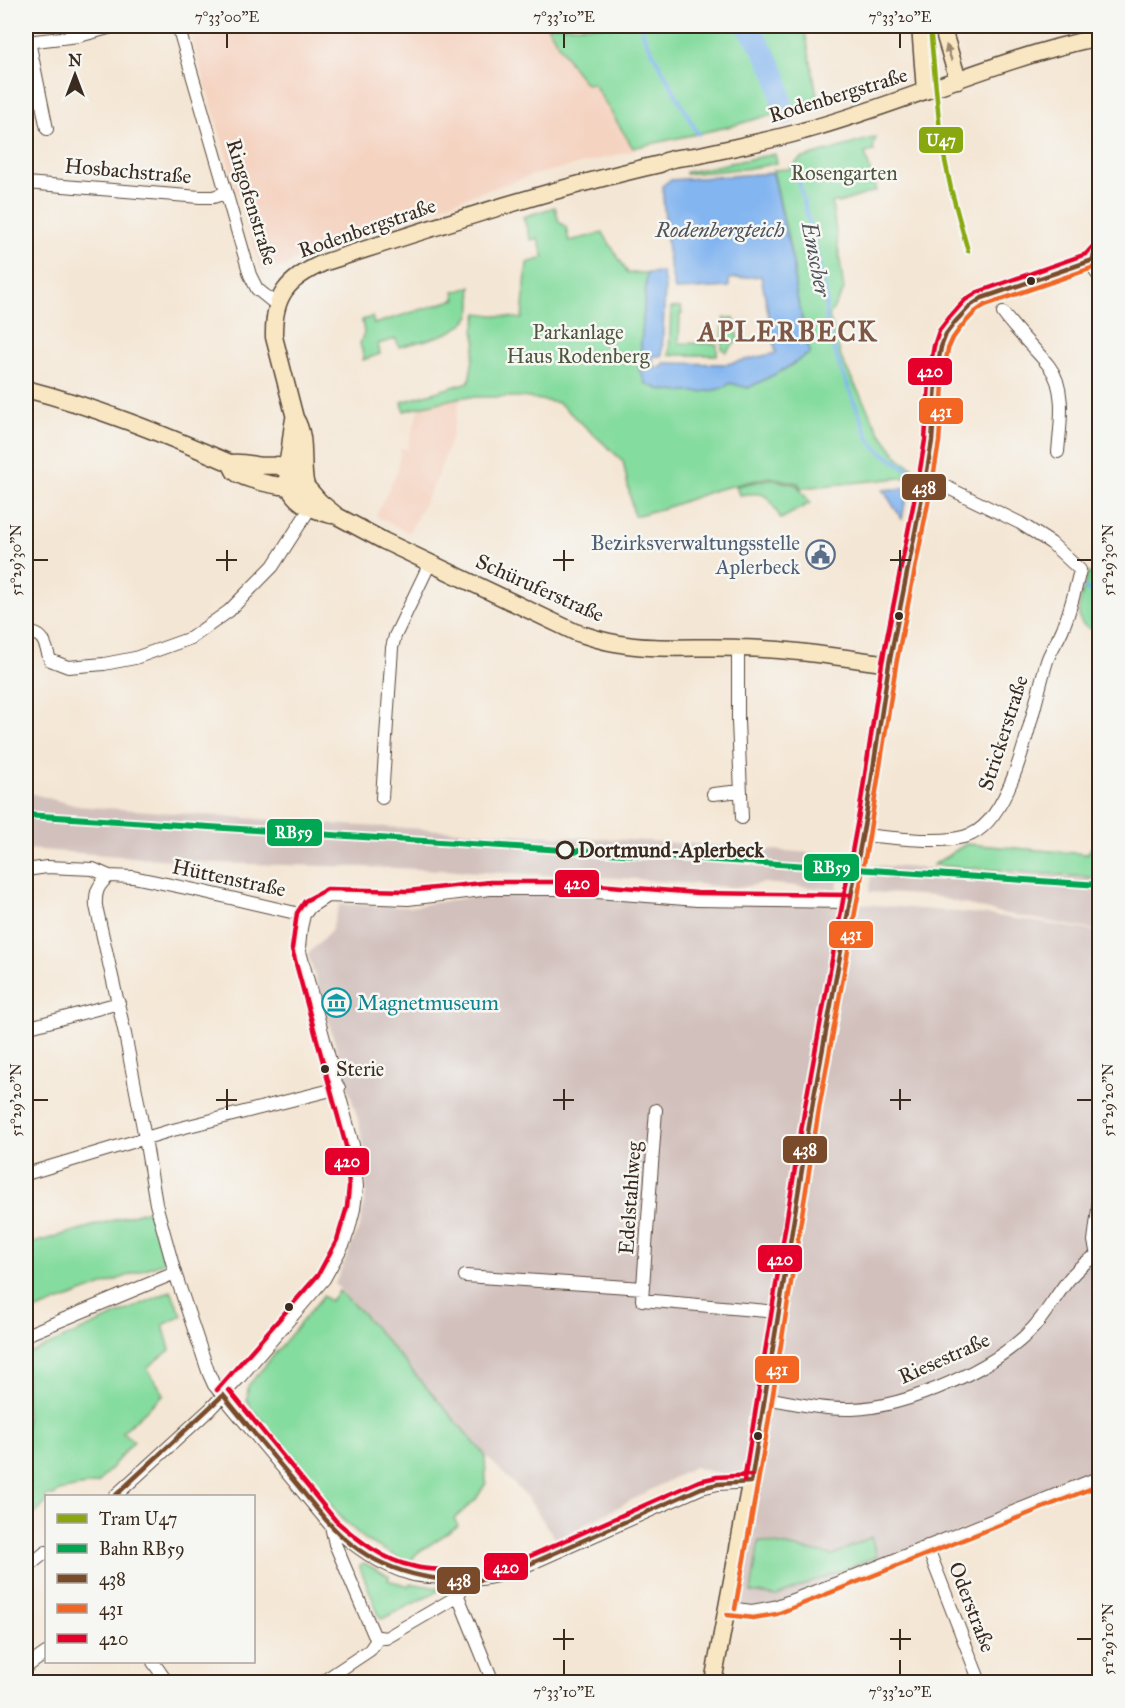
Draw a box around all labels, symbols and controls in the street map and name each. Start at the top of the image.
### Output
text: 7°33'00"E [195,8,259,26]
text: 7°33'10"E [533,8,595,26]
text: 7°33'20"E [868,8,932,26]
one-way arrow [944,44,954,62]
north arrow [45,45,105,105]
text: N [68,51,82,70]
street label: Rodenbergstraße [765,61,911,128]
line badge: U47 [918,126,964,154]
text: U47 [926,131,956,151]
street label: Ringofenstraße [220,136,284,269]
street label: Hosbachstraße [63,152,193,190]
park label: Rosengarten [790,160,898,186]
street label: Rodenbergstraße [295,192,440,264]
water label: Rodenbergteich [654,216,785,243]
water label: Emscher [795,218,837,301]
unlabelled marker [1025,275,1037,287]
district label: APLERBECK [696,315,878,348]
park label: Parkanlage Haus Rodenberg [507,319,650,369]
line badge: 420 [907,357,953,386]
text: 420 [917,362,943,382]
line badge: 431 [918,397,964,425]
text: 431 [930,402,952,422]
line badge: 438 [901,473,947,501]
text: 438 [912,478,936,498]
text: 51°29'30"N [7,524,25,596]
text: 51°29'30"N [1099,524,1117,596]
place label: Bezirksverwaltungsstelle Aplerbeck [591,530,800,580]
public building icon: Bezirksverwaltungsstelle Aplerbeck [805,539,837,571]
street label: Schüruferstraße [472,548,608,628]
unlabelled marker [893,610,905,622]
street label: Strickerstraße [972,672,1034,794]
line badge: RB59 [266,818,323,847]
text: RB59 [275,823,313,843]
place label: Dortmund-Aplerbeck [578,837,765,863]
marker: Dortmund-Aplerbeck [556,841,574,859]
street label: Hüttenstraße [170,853,288,903]
line badge: RB59 [803,853,860,882]
text: RB59 [813,858,851,878]
line badge: 420 [554,869,600,898]
text: 420 [564,874,590,894]
line badge: 431 [828,920,874,949]
text: 431 [840,925,862,945]
museum icon: Magnetmuseum [320,987,352,1019]
place label: Magnetmuseum [357,990,499,1016]
place label: Sterie [336,1057,384,1081]
text: 51°29'20"N [7,1063,25,1137]
marker: Sterie [319,1063,331,1075]
text: 51°29'20"N [1099,1063,1117,1137]
line badge: 438 [782,1135,828,1164]
street label: Edelstahlweg [613,1140,647,1255]
text: 438 [793,1140,817,1160]
line badge: 420 [324,1147,370,1176]
text: 420 [334,1152,360,1172]
line badge: 420 [757,1244,803,1273]
text: 420 [767,1250,793,1270]
unlabelled marker [283,1301,295,1313]
street label: Riesestraße [894,1326,994,1390]
line badge: 431 [754,1355,800,1384]
text: 431 [766,1360,788,1380]
unlabelled marker [752,1430,764,1442]
legend [45,1495,255,1663]
text: Tram U47 [99,1508,177,1530]
text: Bahn RB59 [99,1538,185,1560]
line badge: 420 [483,1552,529,1581]
text: 420 [493,1558,519,1578]
street label: Oderstraße [943,1558,1001,1656]
line badge: 438 [436,1566,481,1595]
text: 438 [99,1568,126,1590]
text: 438 [447,1571,471,1591]
text: 431 [99,1598,123,1620]
text: 51°29'10"N [1099,1603,1117,1675]
text: 420 [99,1628,128,1650]
text: 7°33'10"E [533,1683,595,1701]
text: 7°33'20"E [868,1683,932,1701]

